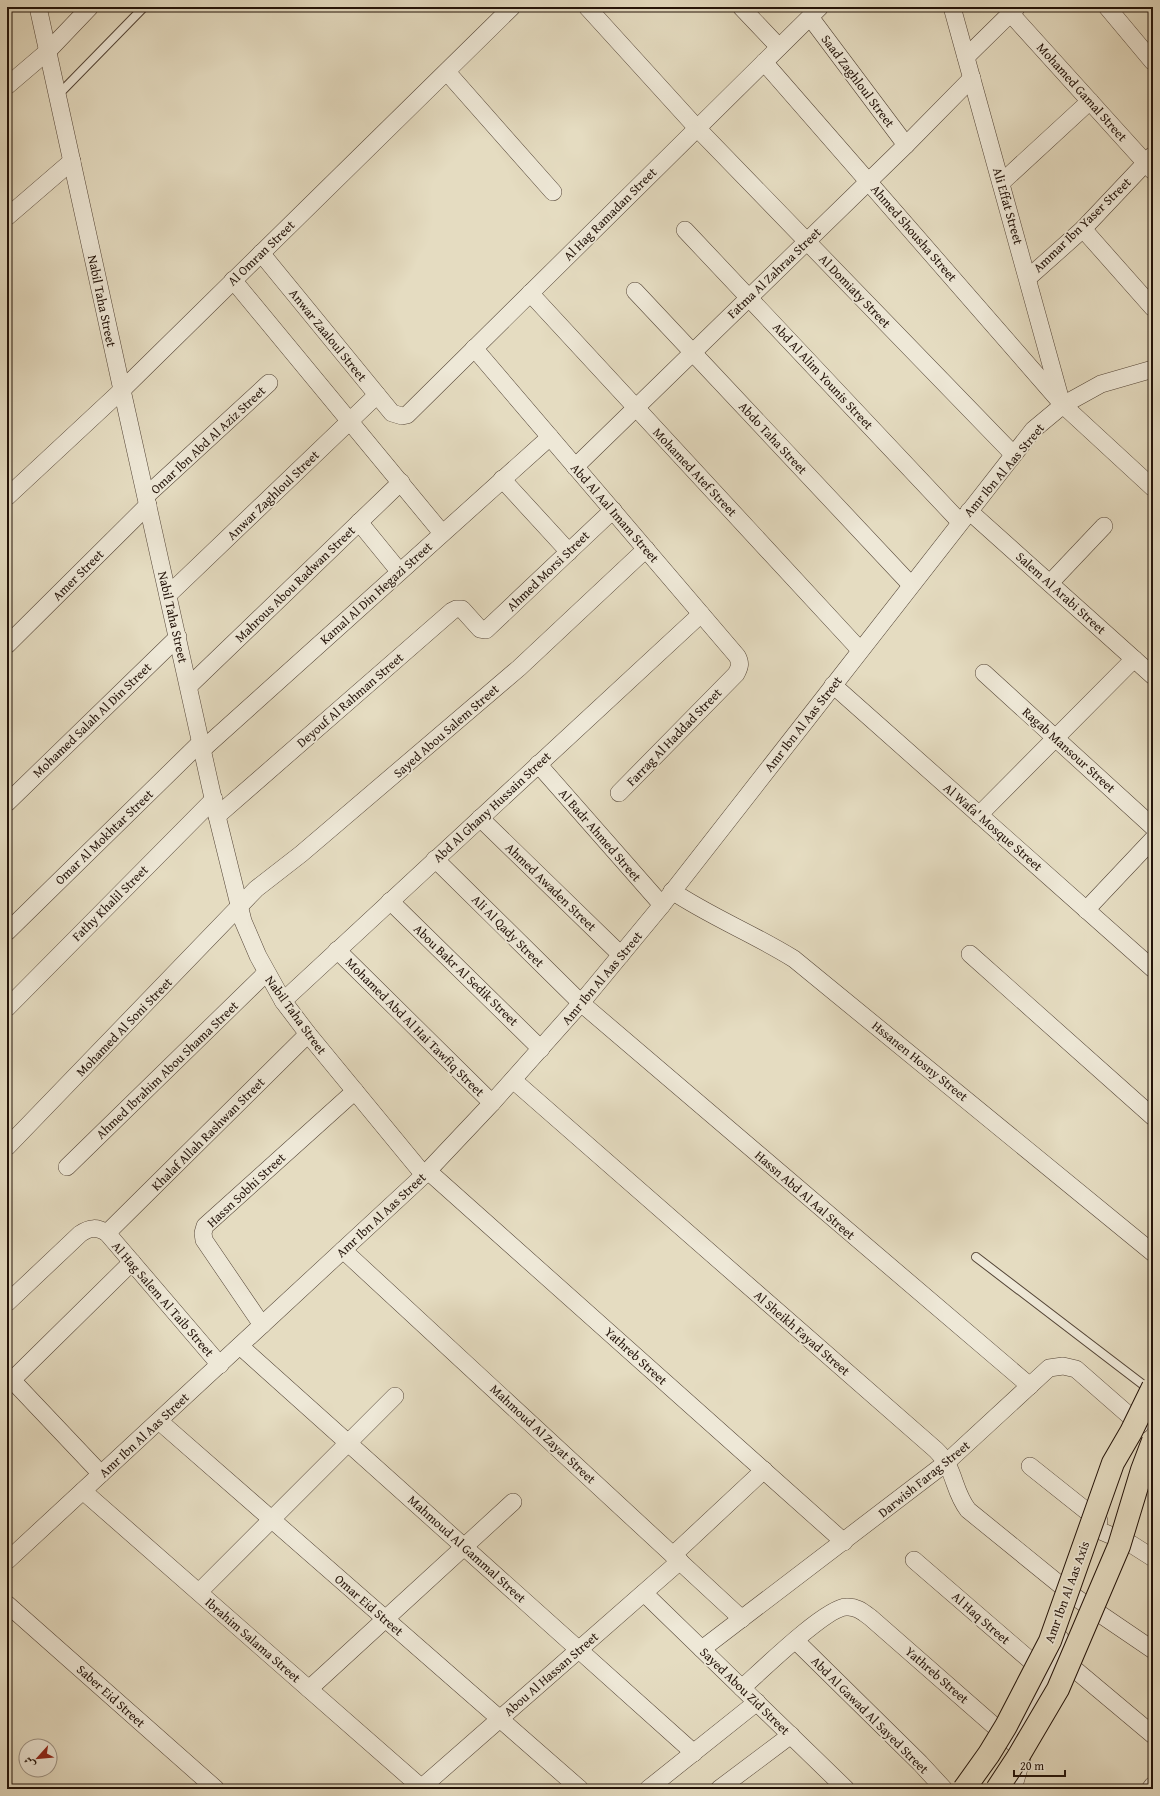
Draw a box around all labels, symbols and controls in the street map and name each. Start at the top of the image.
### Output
street label: Saad Zaghloul Street [817,31,900,132]
street label: Mohamed Gamal Street [1032,38,1132,146]
street label: Al Hag Ramadan Street [559,163,661,265]
street label: Ali Effat Street [988,165,1028,247]
street label: Ammar Ibn Yaser Street [1029,173,1136,277]
street label: Ahmed Shousha Street [866,180,962,286]
street label: Al Omran Street [223,216,299,290]
street label: Fatma Al Zahraa Street [723,223,826,323]
street label: Al Domiaty Street [815,250,896,332]
street label: Nabil Taha Street [83,253,121,349]
street label: Anwar Zaaloul Street [285,285,372,386]
street label: Abd Al Alim Younis Street [768,318,878,434]
street label: Omar Ibn Abd Al Aziz Street [146,381,270,499]
street label: Abdo Taha Street [734,397,812,479]
street label: Amr Ibn Al Aas Street [959,419,1049,521]
street label: Mohamed Atef Street [649,423,742,521]
street label: Anwar Zaghloul Street [222,445,324,544]
street label: Abd Al Aal Imam Street [566,459,664,567]
street label: Mahrous Abou Radwan Street [231,521,360,647]
street label: Ahmed Morsi Street [502,526,594,616]
street label: Kamal Al Din Hegazi Street [316,537,437,649]
street label: Amer Street [48,545,108,605]
street label: Salem Al Arabi Street [1012,547,1111,639]
street label: Nabil Taha Street [153,569,193,665]
street label: Deyouf Al Rahman Street [292,648,408,752]
street label: Mohamed Salah Al Din Street [28,658,156,782]
street label: Amr Ibn Al Aas Street [760,672,847,776]
street label: Sayed Abou Salem Street [389,679,503,782]
street label: Farrag Al Haddad Street [622,683,726,790]
street label: Ragab Mansour Street [1018,703,1120,797]
street label: Abd Al Ghany Hussain Street [429,747,556,867]
street label: Al Wafa' Mosque Street [939,779,1047,876]
street label: Al Badr Ahmed Street [554,784,646,886]
street label: Omar Al Mokhtar Street [51,785,158,889]
street label: Ahmed Awaden Street [501,838,601,936]
street label: Fathy Khalil Street [68,860,153,945]
street label: Ali Al Qady Street [467,890,549,972]
street label: Abou Bakr Al Sedik Street [409,920,523,1030]
street label: Amr Ibn Al Aas Street [557,927,647,1029]
street label: Mohamed Abd Al Hai Tawfiq Street [341,953,489,1101]
street label: Nabil Taha Street [261,972,331,1059]
street label: Mohamed Al Soni Street [72,973,177,1081]
street label: Ahmed Ibrahim Abou Shama Street [91,996,243,1143]
street label: Hssanen Hosny Street [868,1016,972,1106]
street label: Khalaf Allah Rashwan Street [147,1073,269,1195]
street label: Hassn Abd Al Aal Street [751,1146,860,1244]
street label: Hassn Sobhi Street [202,1148,290,1232]
street label: Amr Ibn Al Aas Street [332,1168,431,1262]
street label: Al Hag Salem Al Taib Street [107,1237,219,1361]
street label: Al Sheikh Fayad Street [750,1286,854,1380]
street label: Yathreb Street [600,1323,672,1390]
street label: Mahmoud Al Zayat Street [486,1380,600,1488]
street label: Amr Ibn Al Aas Street [95,1388,194,1482]
street label: Darwish Farag Street [874,1436,974,1522]
street label: Mahmoud Al Gammal Street [404,1491,531,1608]
street label: Amr Ibn Al Aas Axis [1040,1538,1094,1646]
street label: Omar Eid Street [330,1570,408,1641]
street label: Al Haq Street [948,1587,1015,1649]
street label: Ibrahim Salama Street [201,1593,305,1687]
street label: Abou Al Hassan Street [500,1627,603,1720]
street label: Yathreb Street [901,1642,973,1708]
street label: Sayed Abou Zid Street [696,1643,795,1739]
street label: Abd Al Gawad Al Sayed Street [807,1652,933,1778]
street label: Saber Eid Street [73,1660,150,1732]
north arrow [18,1738,58,1778]
scale bar [1014,1752,1065,1778]
text: ش [19,1754,39,1771]
text: 20 m [1020,1757,1044,1774]

